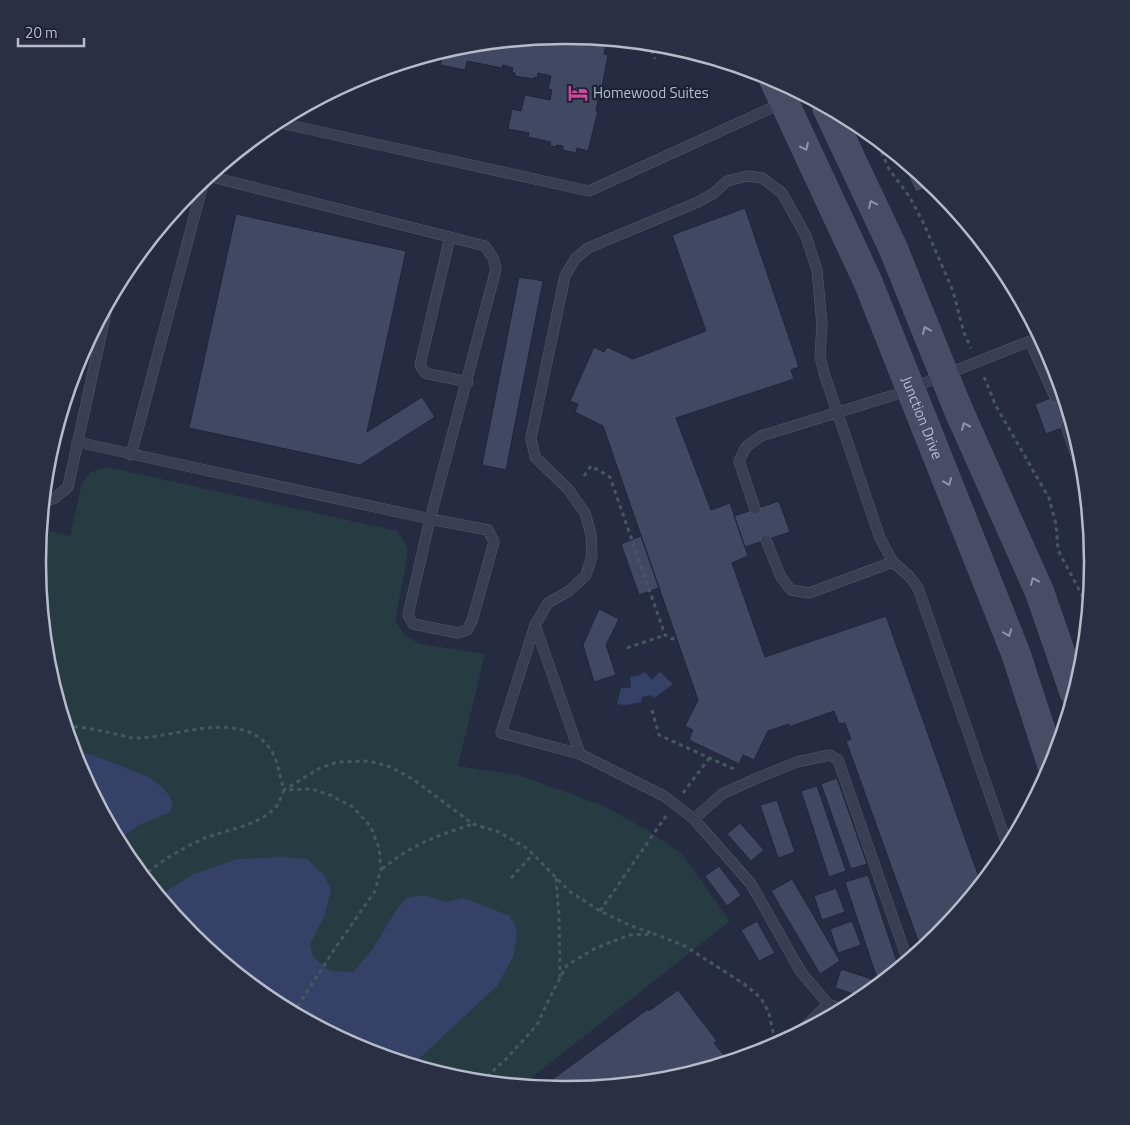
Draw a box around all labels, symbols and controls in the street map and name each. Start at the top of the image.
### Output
scale bar [18,15,84,47]
text: 20 m [25,21,58,44]
place label: Homewood Suites [593,81,709,104]
hotel icon: Homewood Suites [567,82,589,104]
one-way arrow [799,142,809,151]
one-way arrow [868,200,878,209]
one-way arrow [921,326,932,335]
street label: Junction Drive [896,372,949,462]
one-way arrow [961,422,971,431]
one-way arrow [942,477,952,486]
one-way arrow [1029,577,1040,586]
one-way arrow [1002,629,1012,637]

